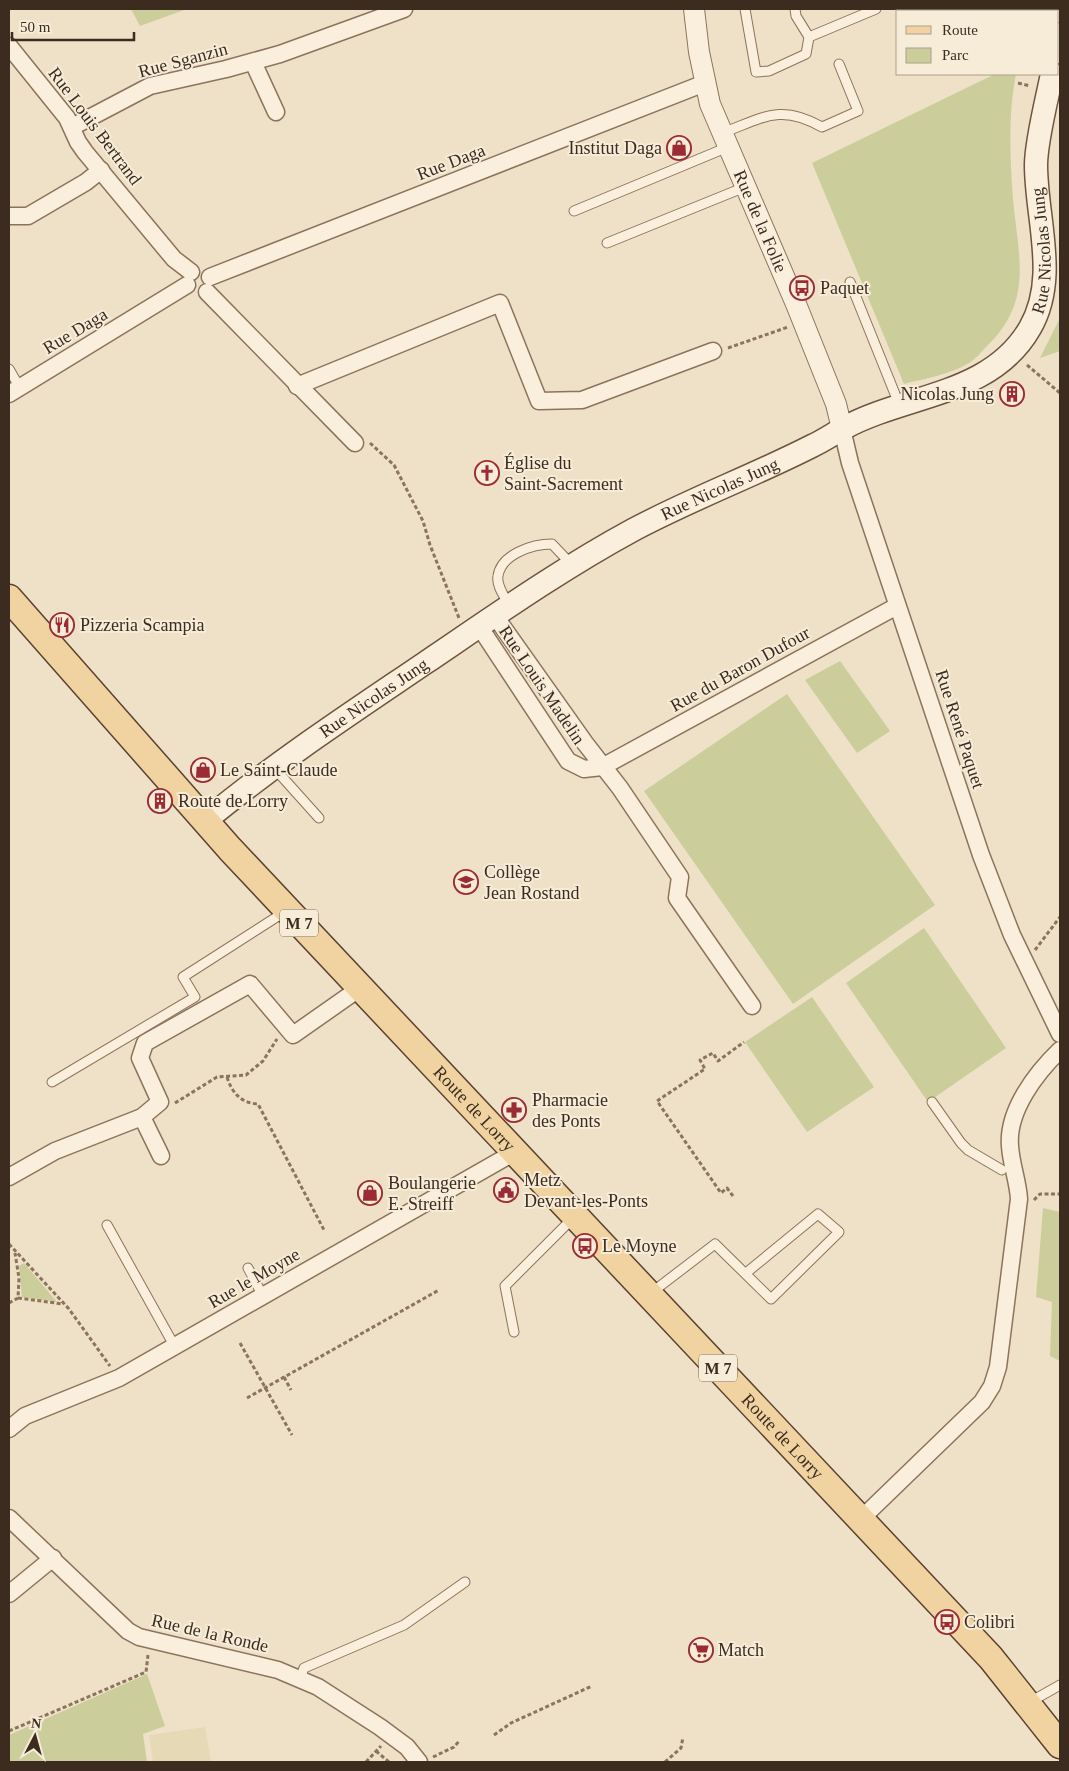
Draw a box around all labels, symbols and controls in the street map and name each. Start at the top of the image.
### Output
scale bar [12,10,135,42]
legend [896,10,1059,75]
text: 50 m [20,19,51,35]
text: Route [942,22,978,38]
street label: Rue Sganzin [136,38,230,82]
text: Parc [942,47,969,63]
street label: Rue Louis Bertrand [44,63,146,189]
shop icon: Institut Daga [666,135,692,161]
place label: Institut Daga [569,138,662,158]
street label: Rue Daga [414,140,488,184]
street label: Rue de la Folie [730,167,791,275]
street label: Rue Nicolas Jung [1027,187,1055,317]
bus stop icon: Paquet [789,275,815,301]
place label: Paquet [820,278,869,298]
street label: Rue Daga [39,304,111,358]
building icon: Nicolas Jung [999,381,1025,407]
place label: Nicolas Jung [901,384,994,404]
place label: Église du Saint-Sacrement [504,452,623,494]
street label: Rue Nicolas Jung [658,454,782,524]
church icon: Église du Saint-Sacrement [474,460,500,486]
restaurant icon: Pizzeria Scampia [49,612,75,638]
place label: Pizzeria Scampia [80,615,204,635]
street label: Rue Louis Madelin [495,622,589,748]
street label: Rue du Baron Dufour [667,622,813,716]
street label: Rue Nicolas Jung [316,654,432,742]
street label: Rue René Paquet [931,667,989,791]
shop icon: Le Saint-Claude [190,757,216,783]
place label: Le Saint-Claude [220,760,337,780]
building icon: Route de Lorry [147,788,173,814]
place label: Route de Lorry [178,791,288,811]
place label: Collège Jean Rostand [484,862,579,903]
school or university icon: Collège Jean Rostand [453,869,479,895]
road number: M 7 [280,910,318,936]
street label: Route de Lorry [429,1062,519,1156]
place label: Pharmacie des Ponts [532,1090,608,1131]
pharmacy icon: Pharmacie des Ponts [501,1097,527,1123]
place label: Metz Devant-les-Ponts [524,1170,648,1211]
place label: Boulangerie E. Streiff [388,1173,476,1214]
public building icon: Metz Devant-les-Ponts [493,1177,519,1203]
shop icon: Boulangerie E. Streiff [357,1180,383,1206]
bus stop icon: Le Moyne [572,1233,598,1259]
place label: Le Moyne [602,1236,676,1256]
street label: Rue le Moyne [205,1244,303,1312]
road number: M 7 [699,1355,737,1382]
street label: Route de Lorry [738,1390,828,1483]
bus stop icon: Colibri [934,1609,960,1635]
street label: Rue de la Ronde [150,1610,270,1656]
place label: Colibri [964,1612,1015,1632]
supermarket icon: Match [688,1637,714,1663]
place label: Match [718,1640,764,1660]
north arrow [10,1711,60,1761]
text: N [30,1716,42,1732]

